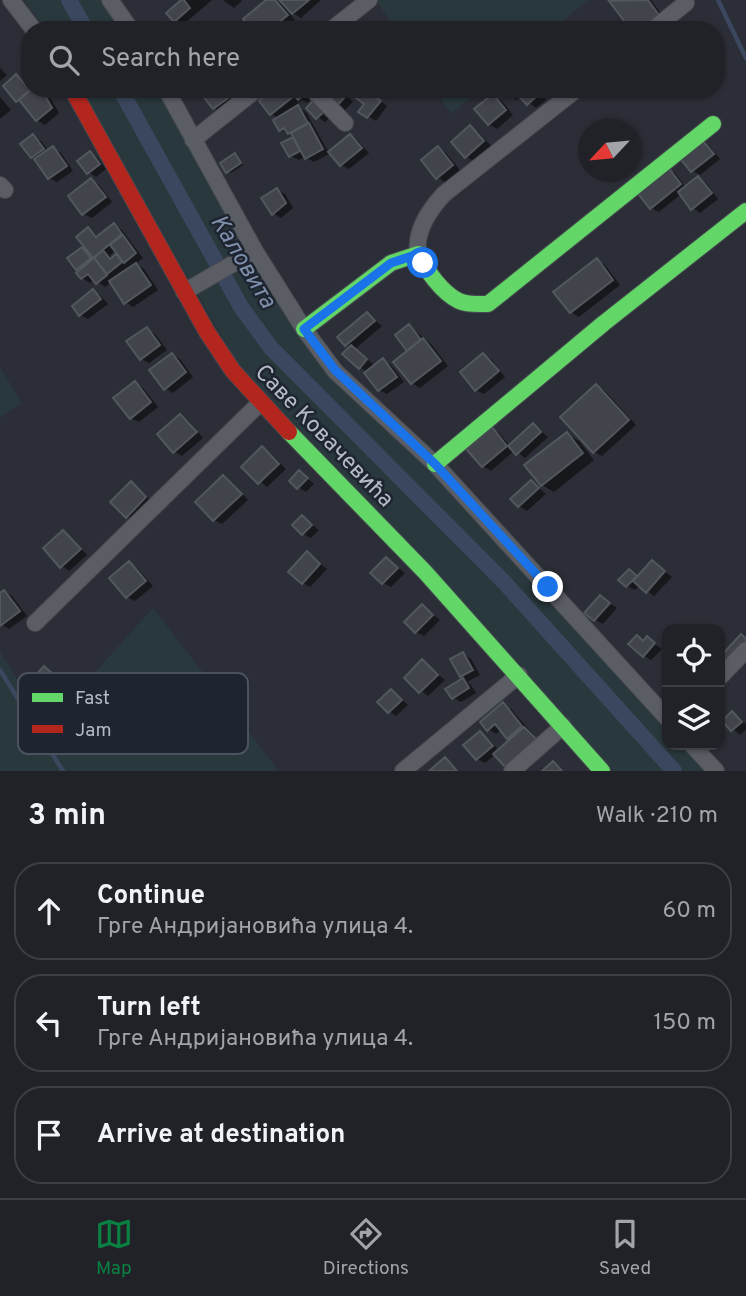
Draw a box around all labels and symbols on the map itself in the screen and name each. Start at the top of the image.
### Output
north arrow [578,119,641,182]
water label: Каловита [203,210,282,315]
route start [407,247,438,278]
street label: Саве Ковачевића [247,359,399,514]
route end [532,571,563,602]
legend [18,673,248,754]
text: Fast [75,687,110,711]
text: Jam [75,719,112,743]

